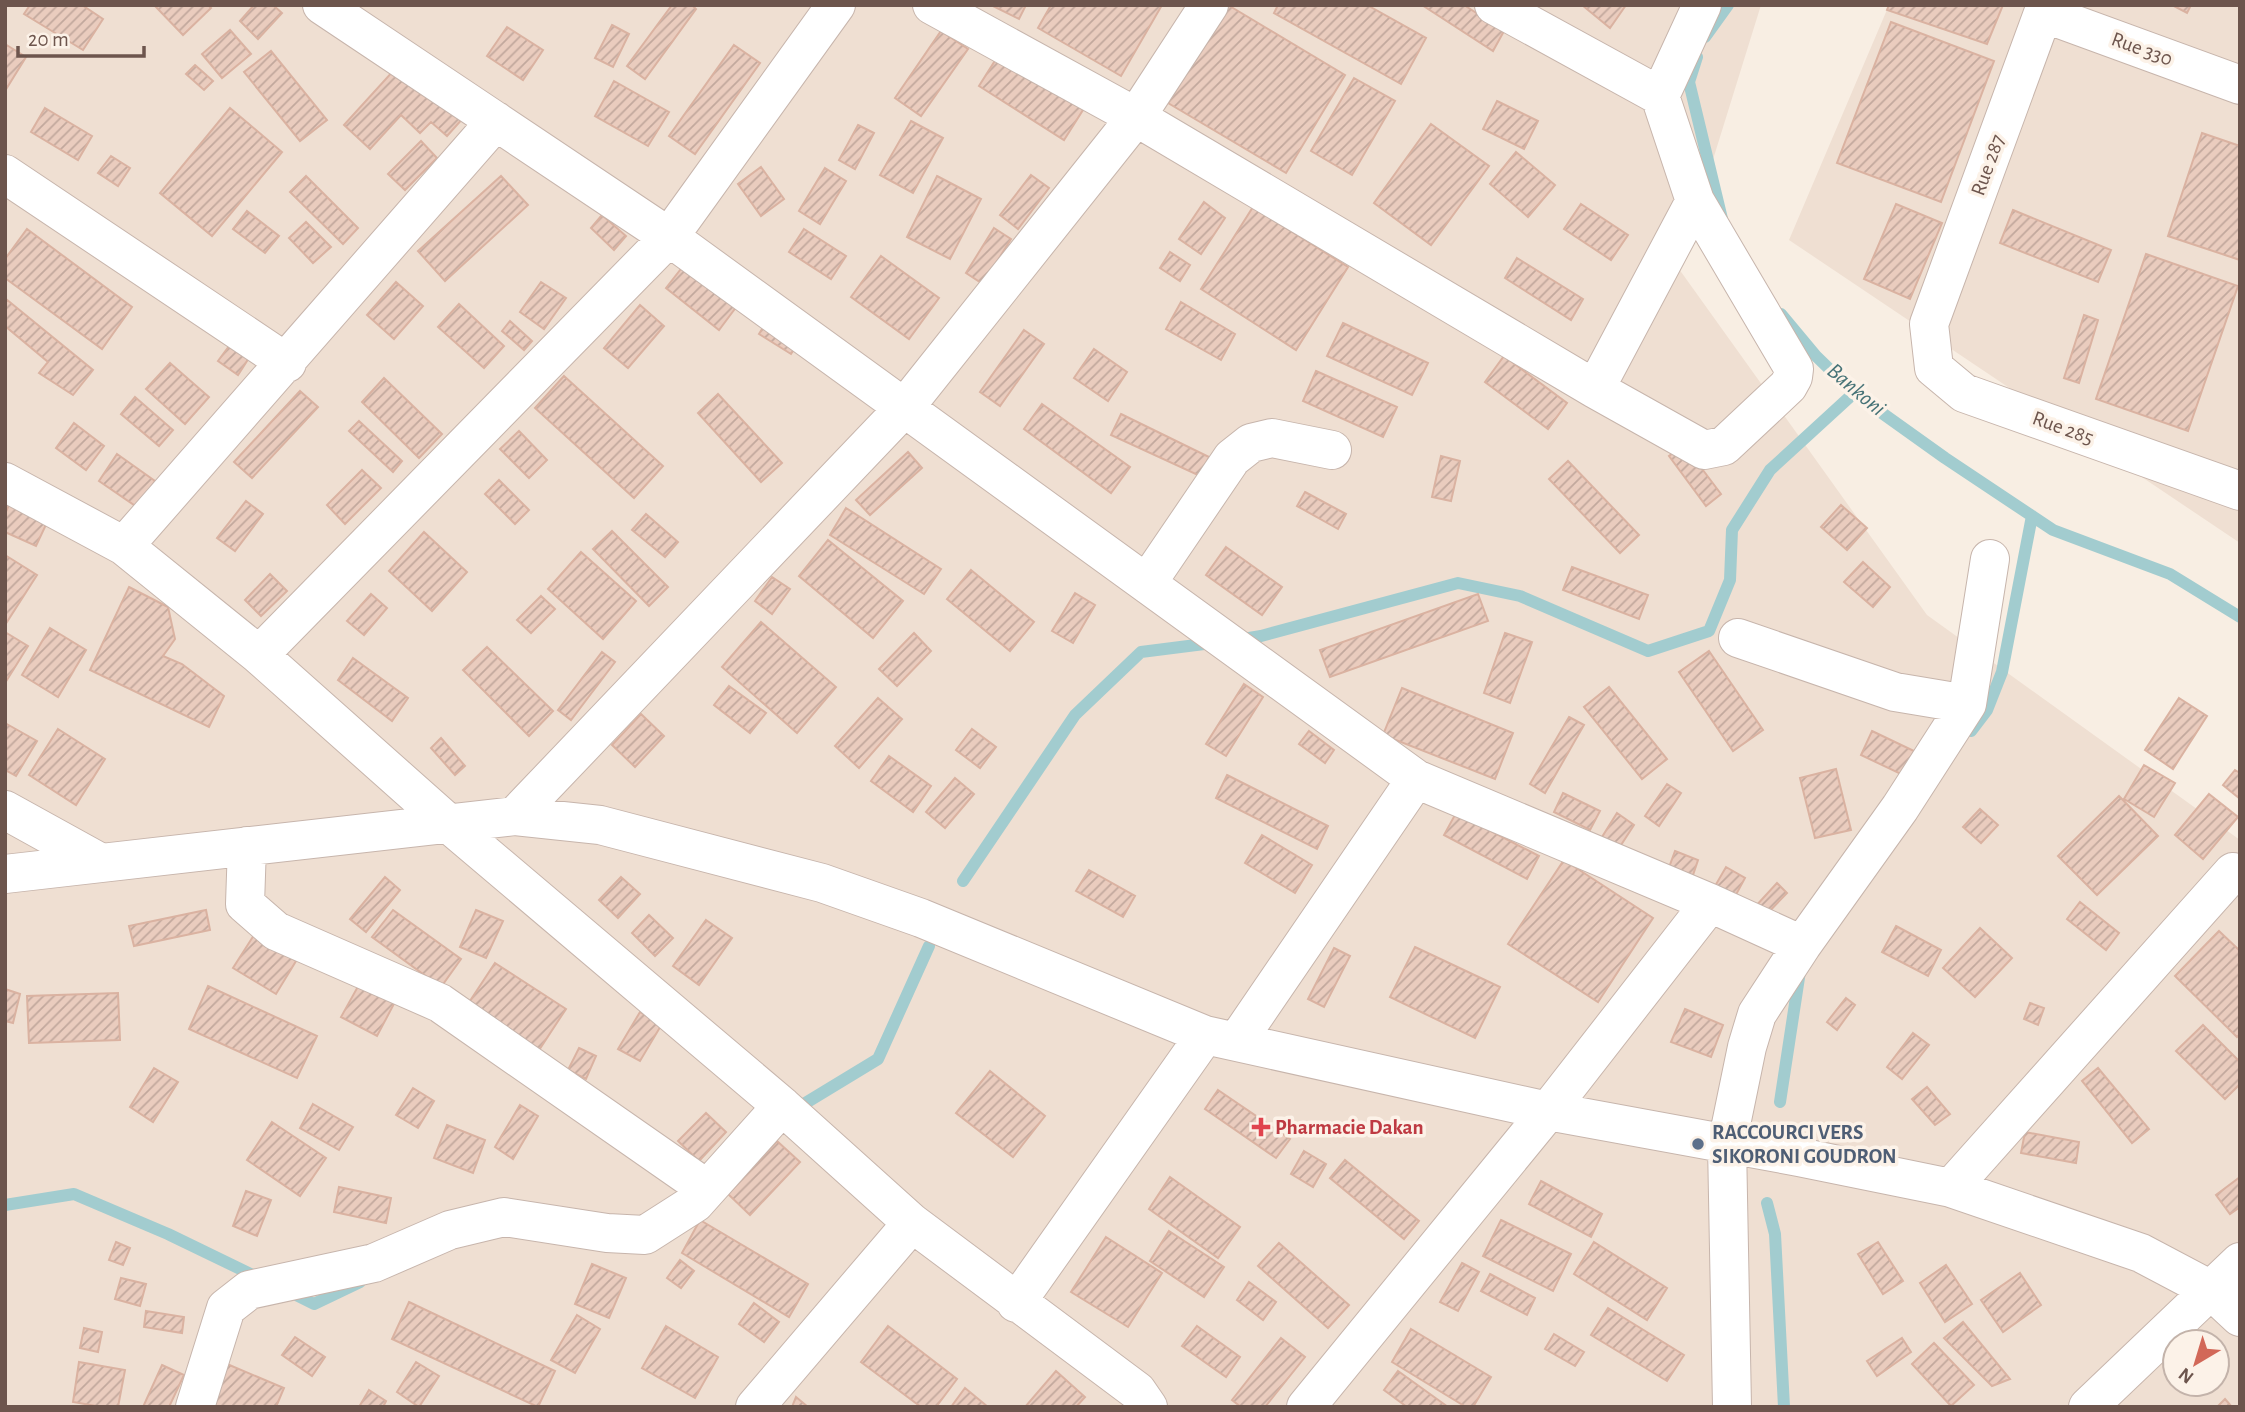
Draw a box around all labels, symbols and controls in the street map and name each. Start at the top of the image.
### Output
scale bar [18,14,144,58]
street label: Rue 330 [2109,28,2175,70]
text: 20 m [28,29,69,50]
street label: Rue 287 [1967,131,2009,198]
water label: Bankoni [1823,359,1889,421]
street label: Rue 285 [2030,407,2096,449]
place label: Pharmacie Dakan [1275,1117,1424,1138]
marker: Pharmacie Dakan [1253,1119,1269,1135]
place label: RACCOURCI VERS SIKORONI GOUDRON [1712,1122,1897,1167]
marker: RACCOURCI VERS SIKORONI GOUDRON [1690,1136,1706,1152]
north arrow [2161,1328,2231,1398]
text: N [2175,1364,2198,1387]

